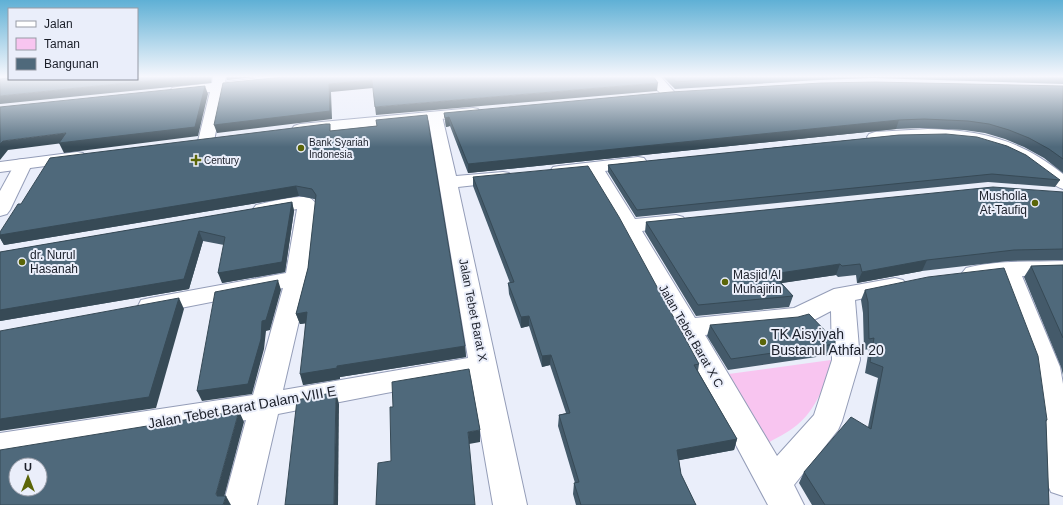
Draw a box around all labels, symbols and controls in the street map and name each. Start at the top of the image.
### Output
legend [8,8,138,80]
text: Jalan [44,17,73,31]
text: Taman [44,37,80,51]
text: Bangunan [44,57,99,71]
place label: Bank Syariah Indonesia [309,137,368,160]
marker: Bank Syariah Indonesia [296,143,306,153]
marker: Century [191,155,201,165]
place label: Century [204,155,239,166]
place label: Musholla At-Taufiq [979,189,1027,217]
marker: Musholla At-Taufiq [1030,198,1040,208]
place label: dr. Nurul Hasanah [30,248,78,276]
marker: dr. Nurul Hasanah [17,257,27,267]
street label: Jalan Tebet Barat X [456,257,490,363]
place label: Masjid Al Muhajirin [733,268,782,296]
marker: Masjid Al Muhajirin [720,277,730,287]
street label: Jalan Tebet Barat X C [656,282,726,390]
place label: TK Aisyiyah Bustanul Athfal 20 [771,326,884,358]
marker: TK Aisyiyah Bustanul Athfal 20 [758,337,768,347]
street label: Jalan Tebet Barat Dalam VIII E [146,383,338,431]
north arrow [8,457,48,497]
text: U [24,461,32,473]

